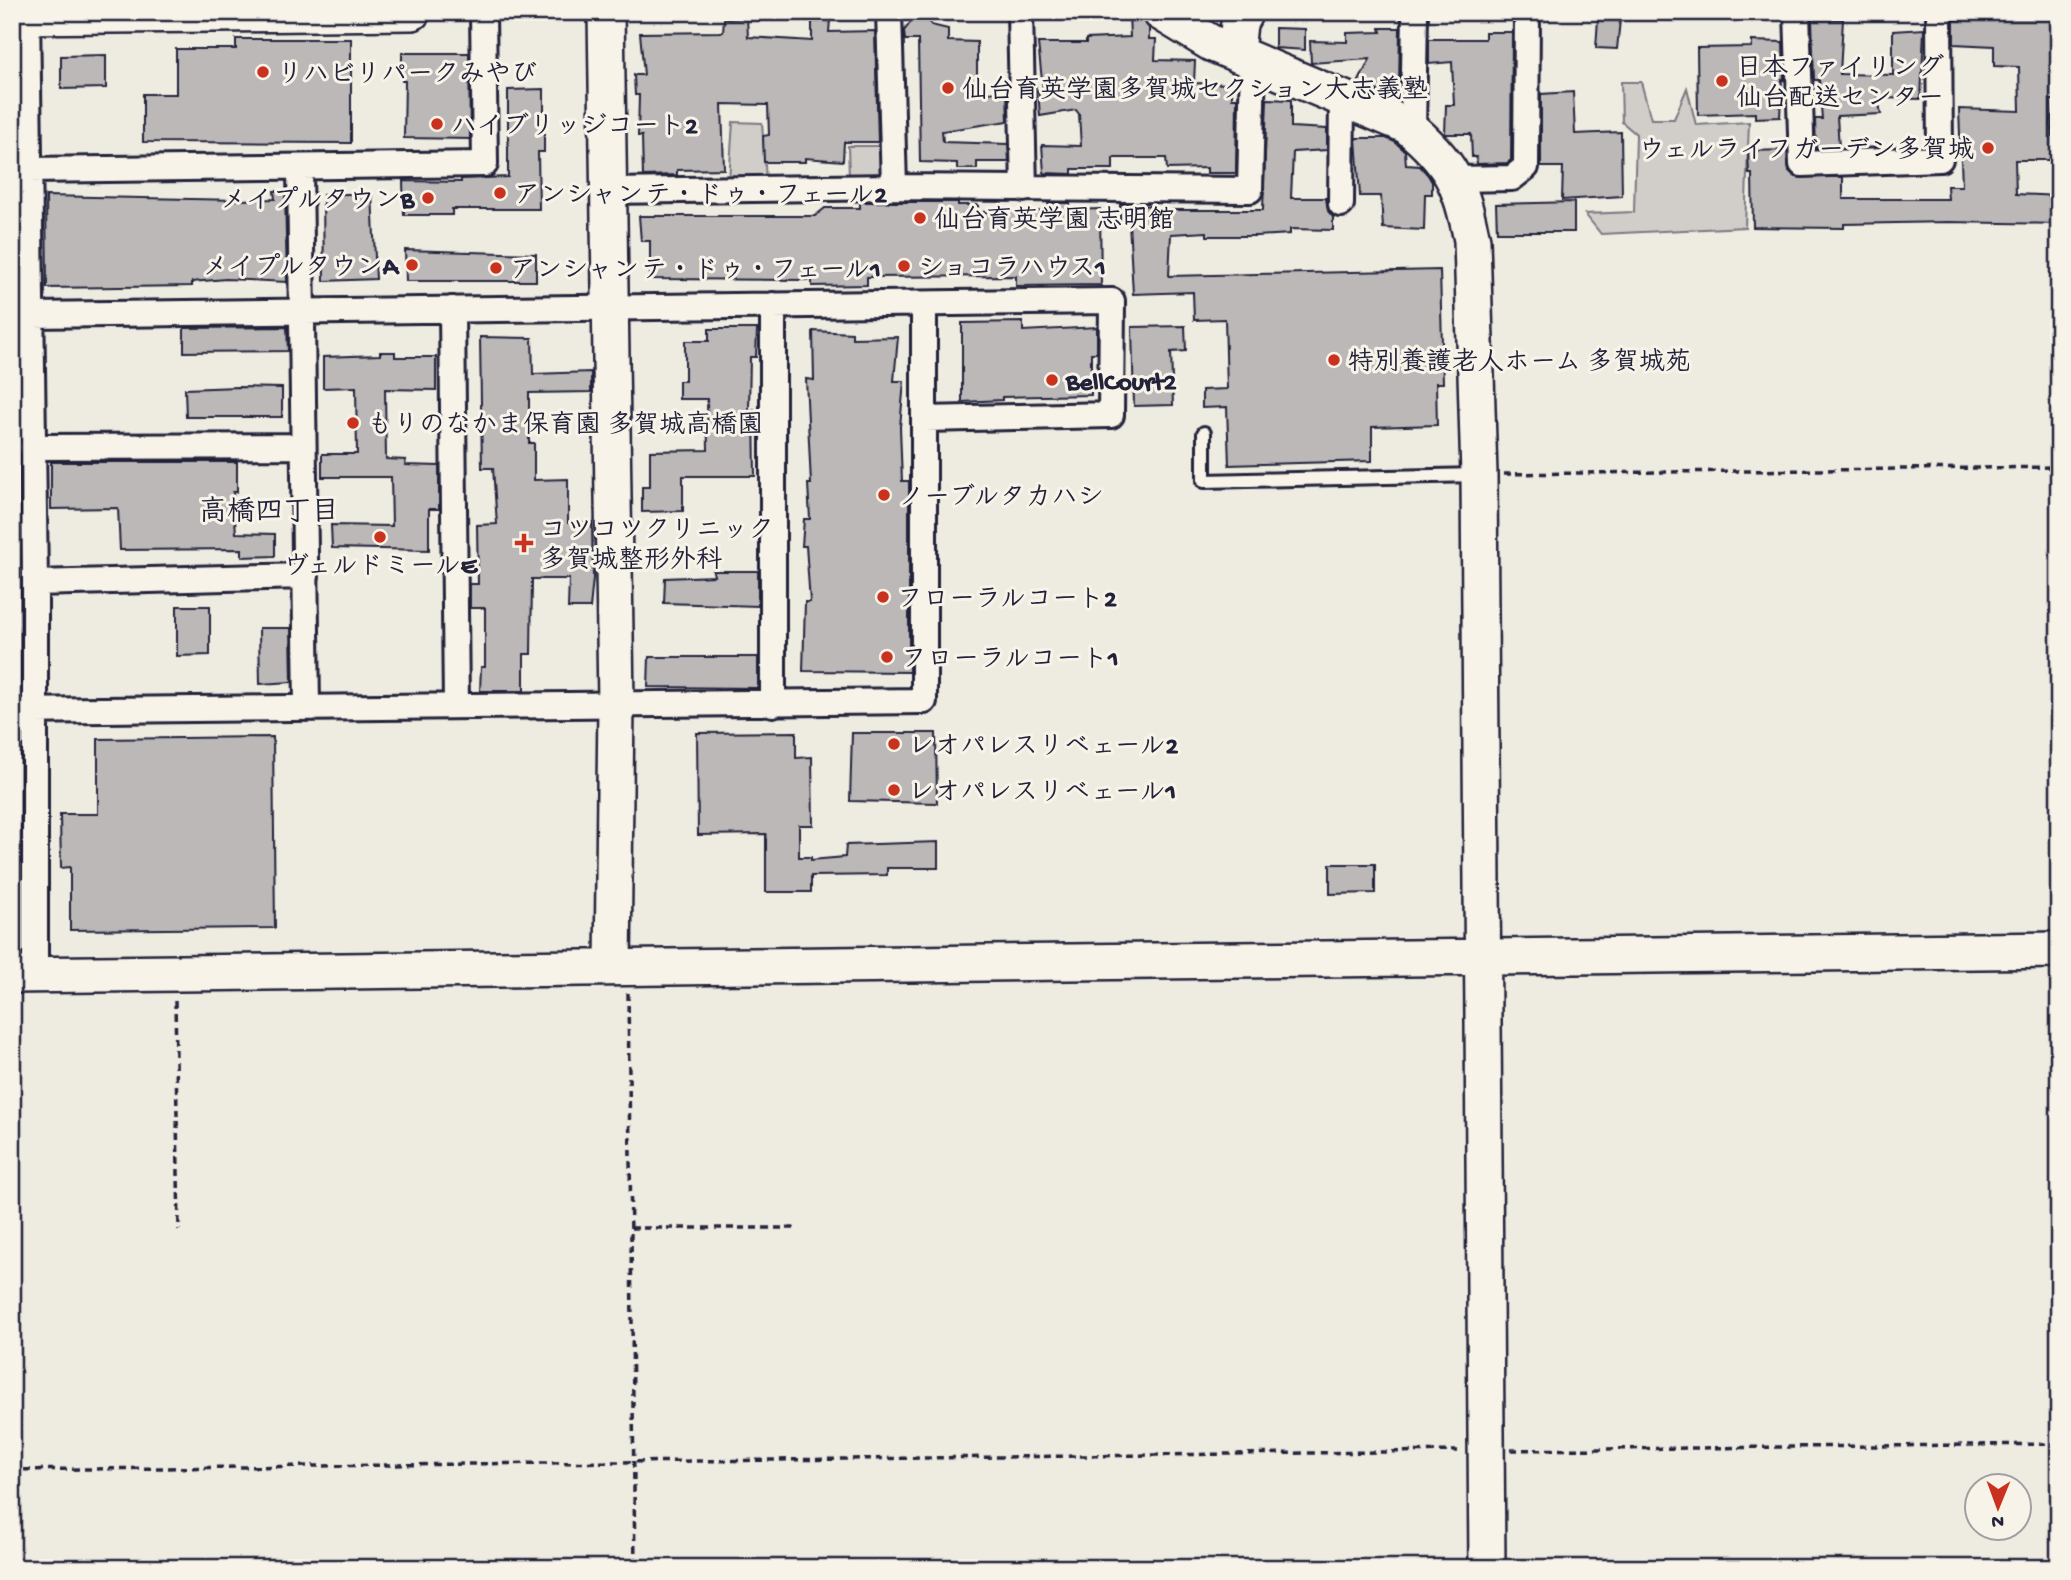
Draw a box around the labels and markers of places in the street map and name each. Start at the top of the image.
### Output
place label: 日本ファイリング 仙台配送センター [1736,53,1944,116]
place label: リハビリパークみやび [277,61,537,92]
marker: リハビリパークみやび [255,64,271,80]
marker: 日本ファイリング 仙台配送センター [1714,73,1730,89]
place label: 仙台育英学園多賀城セクション大志義塾 [962,75,1428,108]
marker: 仙台育英学園多賀城セクション大志義塾 [940,80,956,96]
place label: ハイブリッジコート2 [451,112,698,144]
marker: ハイブリッジコート2 [429,116,445,132]
place label: ウェルライフガーデン多賀城 [1639,135,1974,168]
marker: ウェルライフガーデン多賀城 [1980,140,1996,156]
place label: アンシャンテ・ドゥ・フェール2 [514,182,887,213]
marker: アンシャンテ・ドゥ・フェール2 [492,185,508,201]
place label: メイプルタウンB [220,186,416,218]
marker: メイプルタウンB [420,190,436,206]
place label: 仙台育英学園 志明館 [934,205,1174,238]
marker: 仙台育英学園 志明館 [912,210,928,226]
place label: メイプルタウンA [202,253,400,285]
place label: ショコラハウス1 [918,255,1106,286]
marker: メイプルタウンA [404,257,420,273]
place label: アンシャンテ・ドゥ・フェール1 [510,257,881,288]
marker: ショコラハウス1 [896,258,912,274]
marker: アンシャンテ・ドゥ・フェール1 [488,260,504,276]
place label: 特別養護老人ホーム 多賀城苑 [1348,347,1691,380]
marker: 特別養護老人ホーム 多賀城苑 [1326,352,1342,368]
place label: BellCourt2 [1065,369,1177,400]
marker: BellCourt2 [1044,372,1060,388]
place label: もりのなかま保育園 多賀城高橋園 [367,410,763,443]
marker: もりのなかま保育園 多賀城高橋園 [345,415,361,431]
place label: ノーブルタカハシ [898,483,1103,515]
marker: ノーブルタカハシ [876,487,892,503]
place label: コツコツクリニック 多賀城整形外科 [540,517,774,578]
marker: ヴェルドミールE [372,529,388,545]
marker: コツコツクリニック 多賀城整形外科 [514,533,534,553]
place label: ヴェルドミールE [283,553,479,584]
place label: フローラルコート2 [897,586,1117,617]
marker: フローラルコート2 [875,589,891,605]
place label: フローラルコート1 [901,646,1118,677]
marker: フローラルコート1 [879,649,895,665]
place label: レオパレスリベェール2 [908,733,1178,764]
marker: レオパレスリベェール2 [886,736,902,752]
place label: レオパレスリベェール1 [908,779,1176,810]
marker: レオパレスリベェール1 [886,782,902,798]

